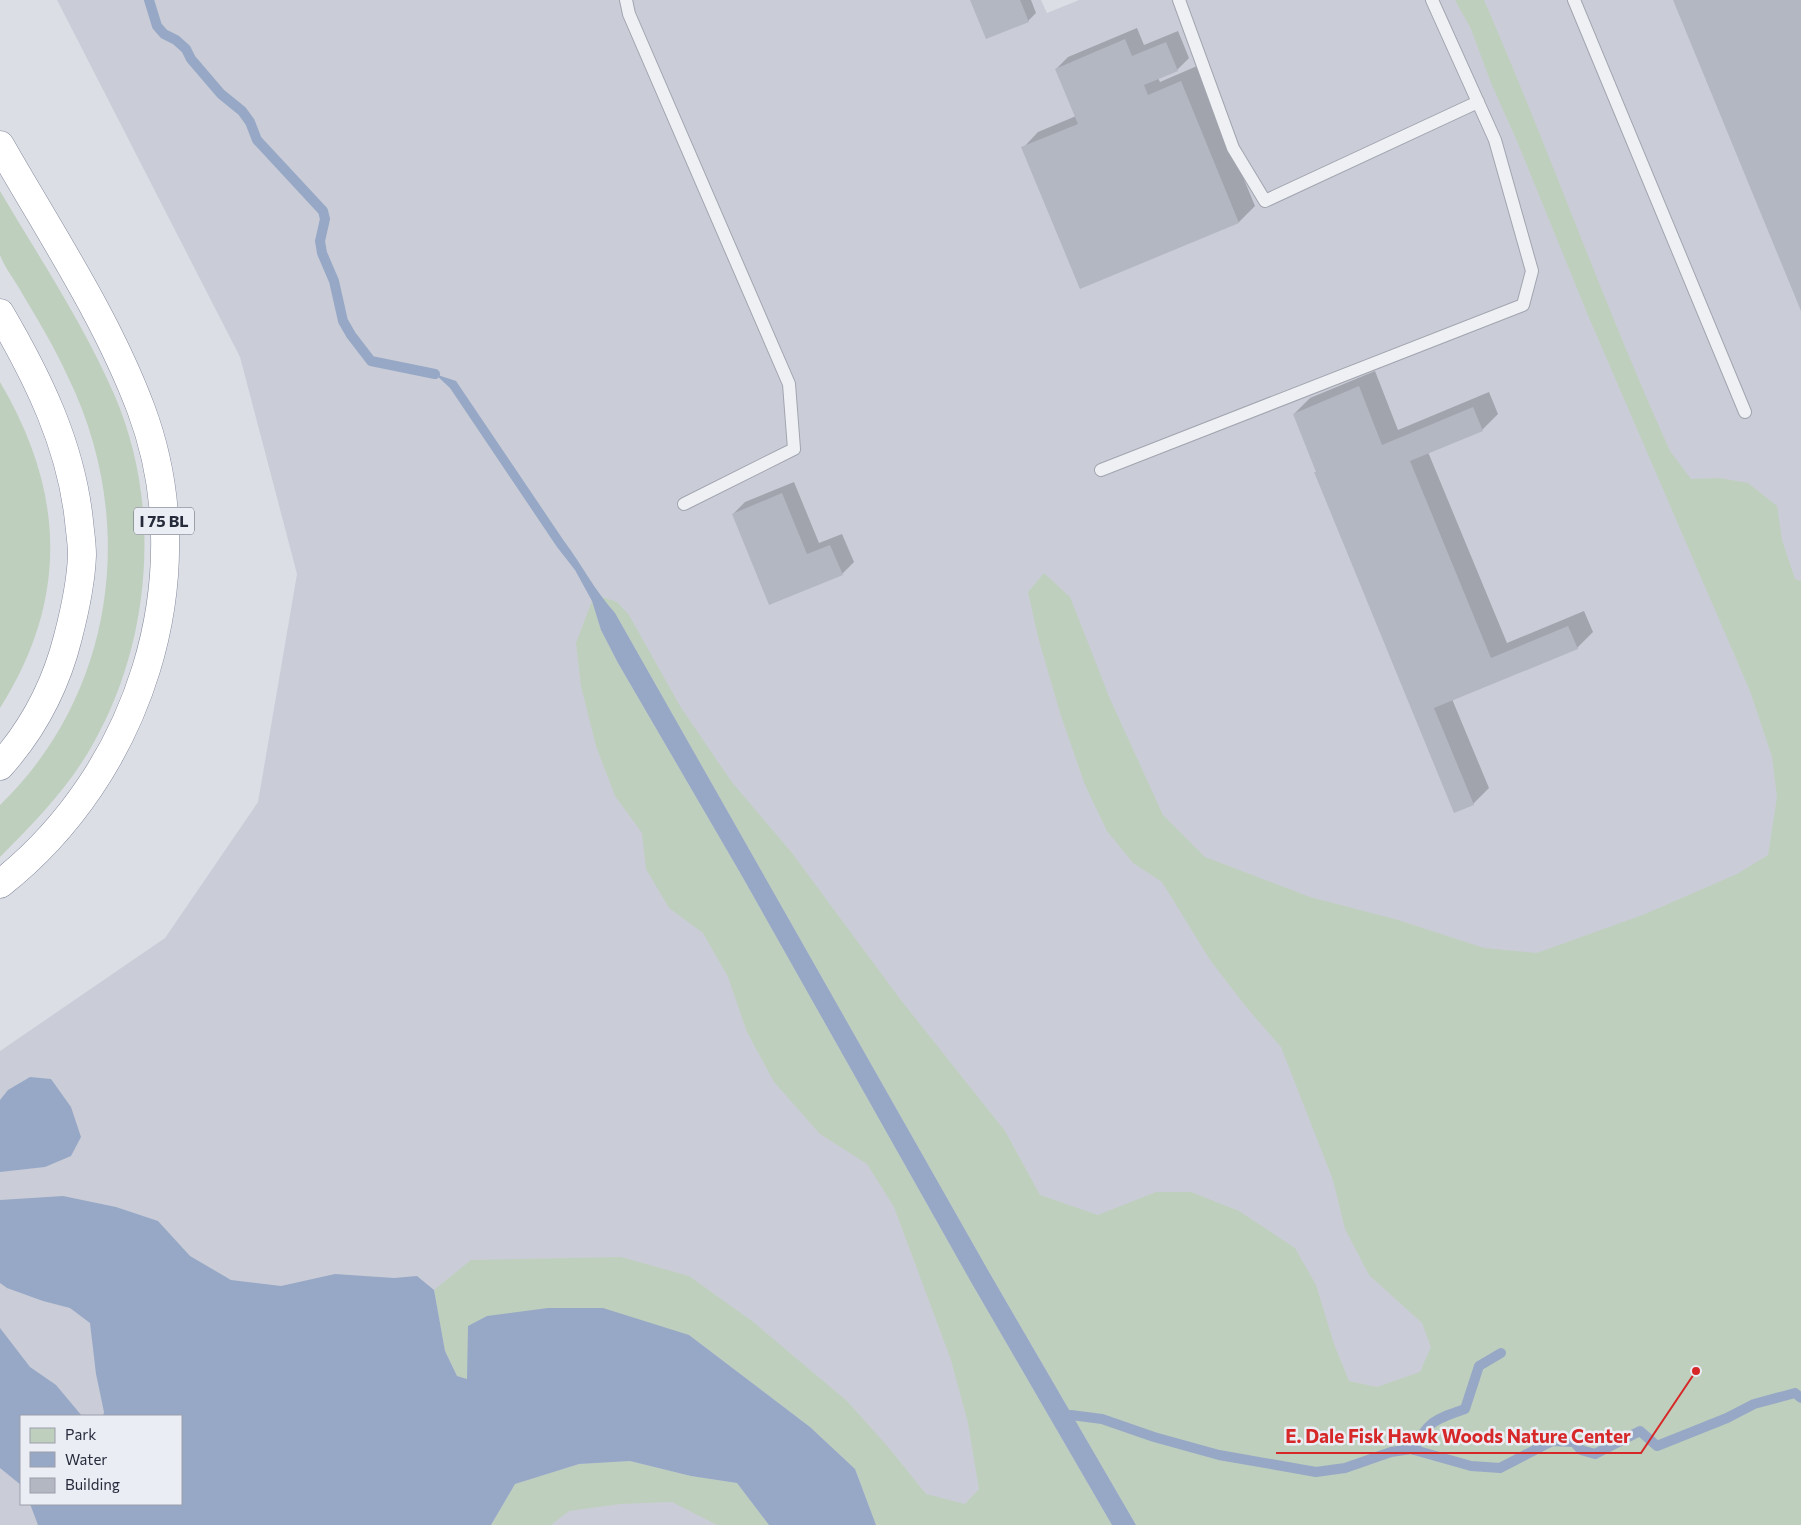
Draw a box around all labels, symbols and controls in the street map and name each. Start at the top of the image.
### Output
road number: I 75 BL [134,508,194,534]
legend [20,1415,182,1505]
callout: E. Dale Fisk Hawk Woods Nature Center [1276,1419,1641,1453]
text: E. Dale Fisk Hawk Woods Nature Center [1285,1424,1631,1447]
text: Park [65,1425,96,1443]
text: Water [65,1450,107,1468]
text: Building [65,1475,120,1493]

